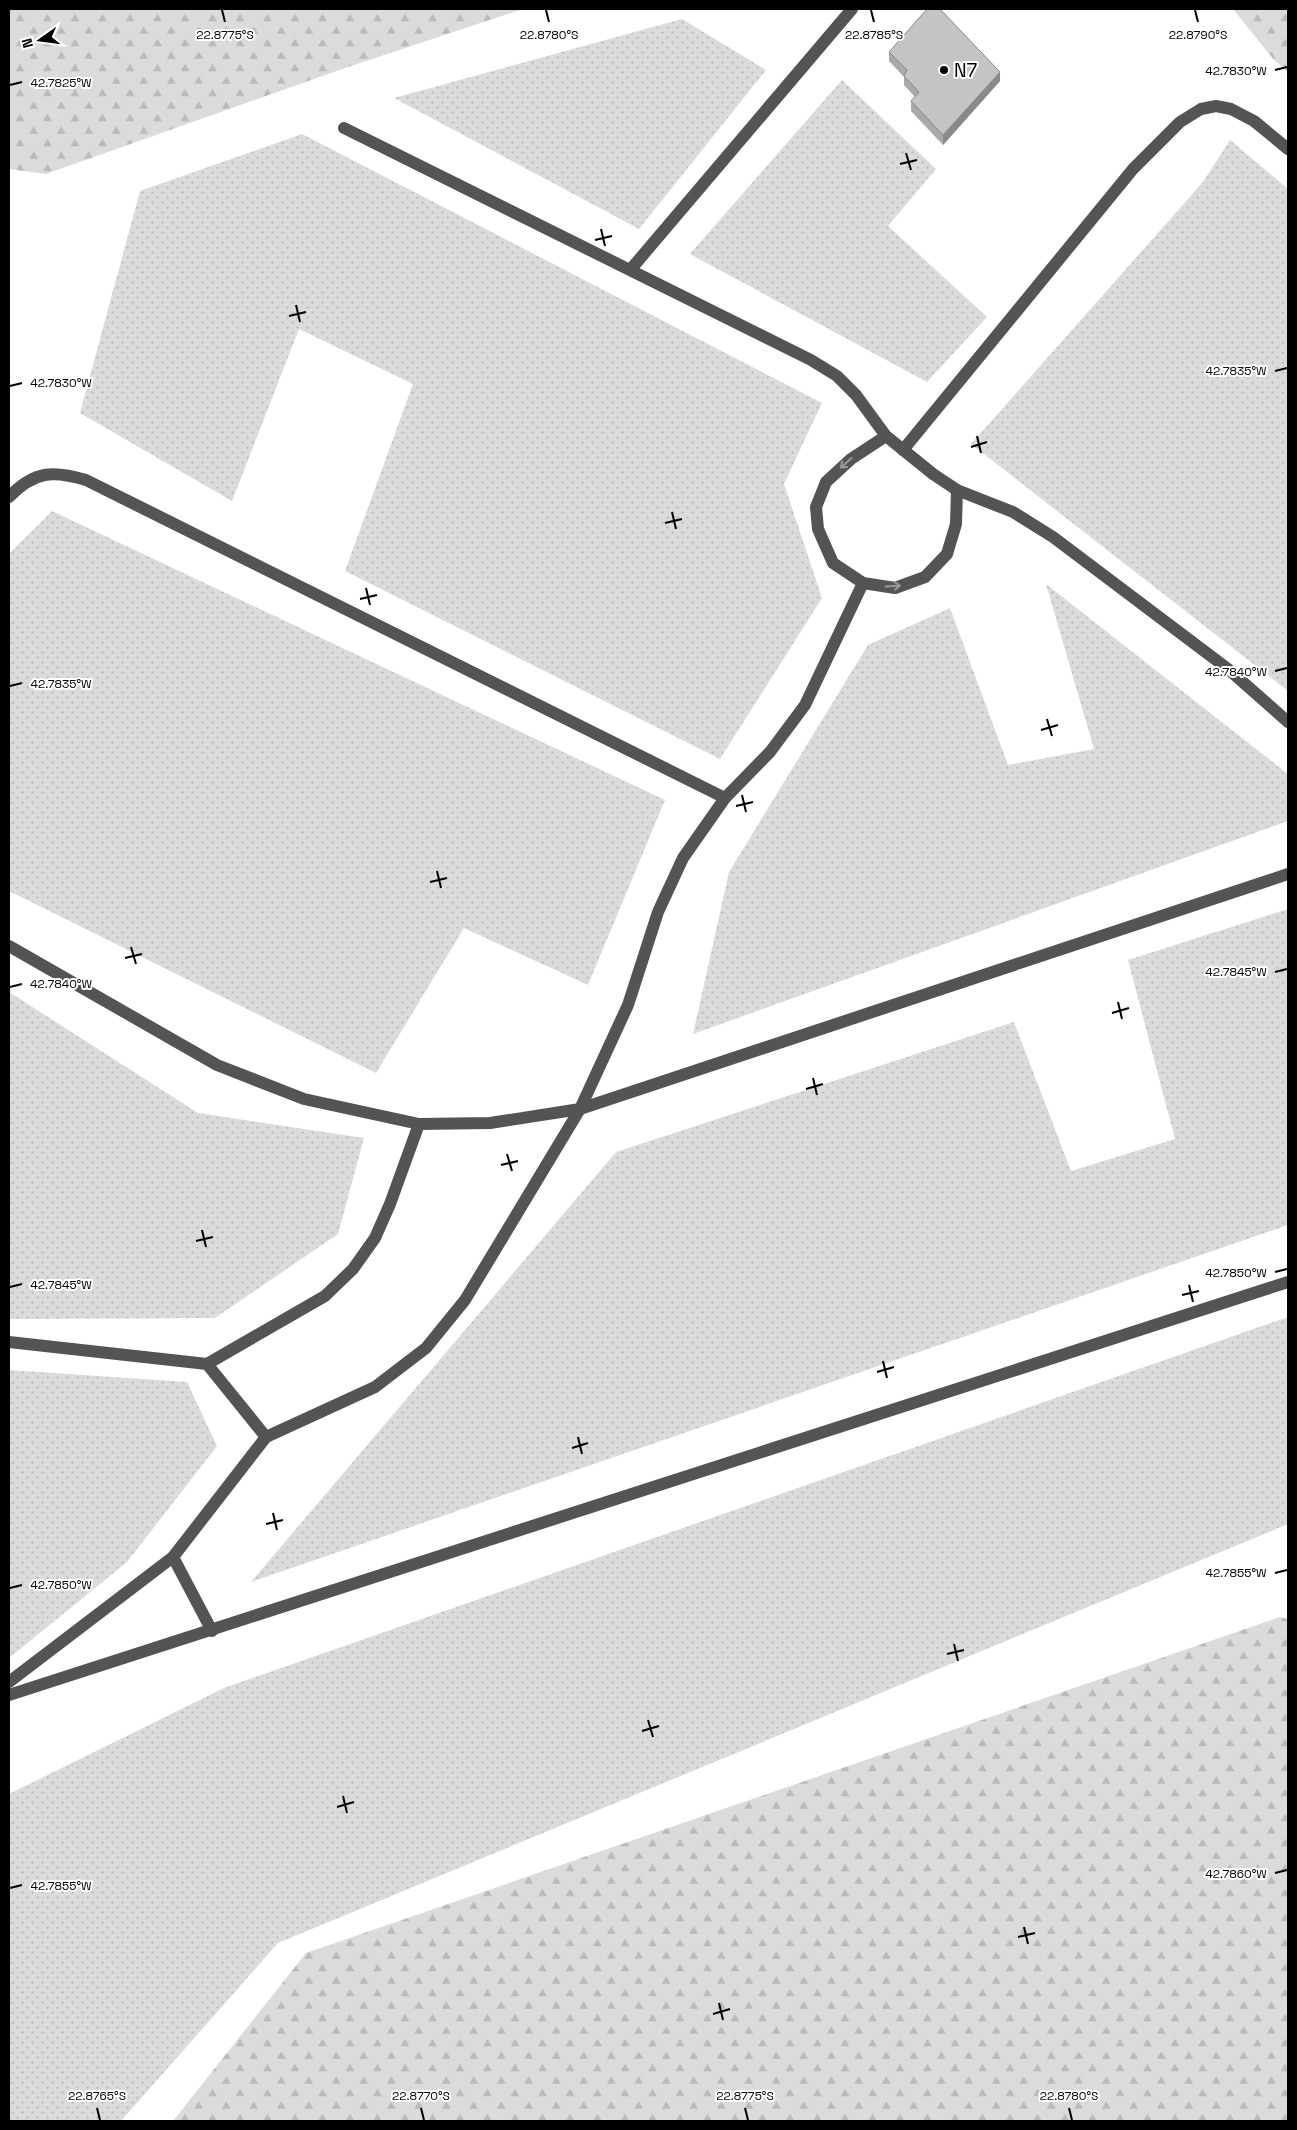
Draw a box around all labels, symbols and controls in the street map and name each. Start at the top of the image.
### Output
north arrow [15,15,65,65]
text: 22.8775°S [196,27,254,43]
text: 22.8780°S [520,27,578,43]
text: 22.8785°S [845,27,903,43]
text: 22.8790°S [1169,27,1227,43]
text: N [18,36,37,50]
place label: N7 [954,58,978,83]
text: 42.7830°W [1205,63,1267,79]
marker: N7 [938,64,950,76]
text: 42.7825°W [30,75,92,91]
text: 42.7835°W [1205,363,1267,379]
text: 42.7830°W [30,375,92,391]
one-way arrow [839,458,852,469]
one-way arrow [884,581,900,590]
text: 42.7840°W [1205,664,1267,680]
text: 42.7835°W [30,676,92,692]
text: 42.7845°W [1205,964,1267,980]
text: 42.7840°W [30,976,92,992]
text: 42.7850°W [1205,1265,1267,1281]
text: 42.7845°W [30,1277,92,1293]
text: 42.7855°W [1205,1565,1267,1581]
text: 42.7850°W [30,1577,92,1593]
text: 42.7860°W [1205,1866,1267,1882]
text: 42.7855°W [30,1878,92,1894]
text: 22.8765°S [68,2088,126,2104]
text: 22.8770°S [392,2088,450,2104]
text: 22.8775°S [716,2088,774,2104]
text: 22.8780°S [1040,2088,1098,2104]

